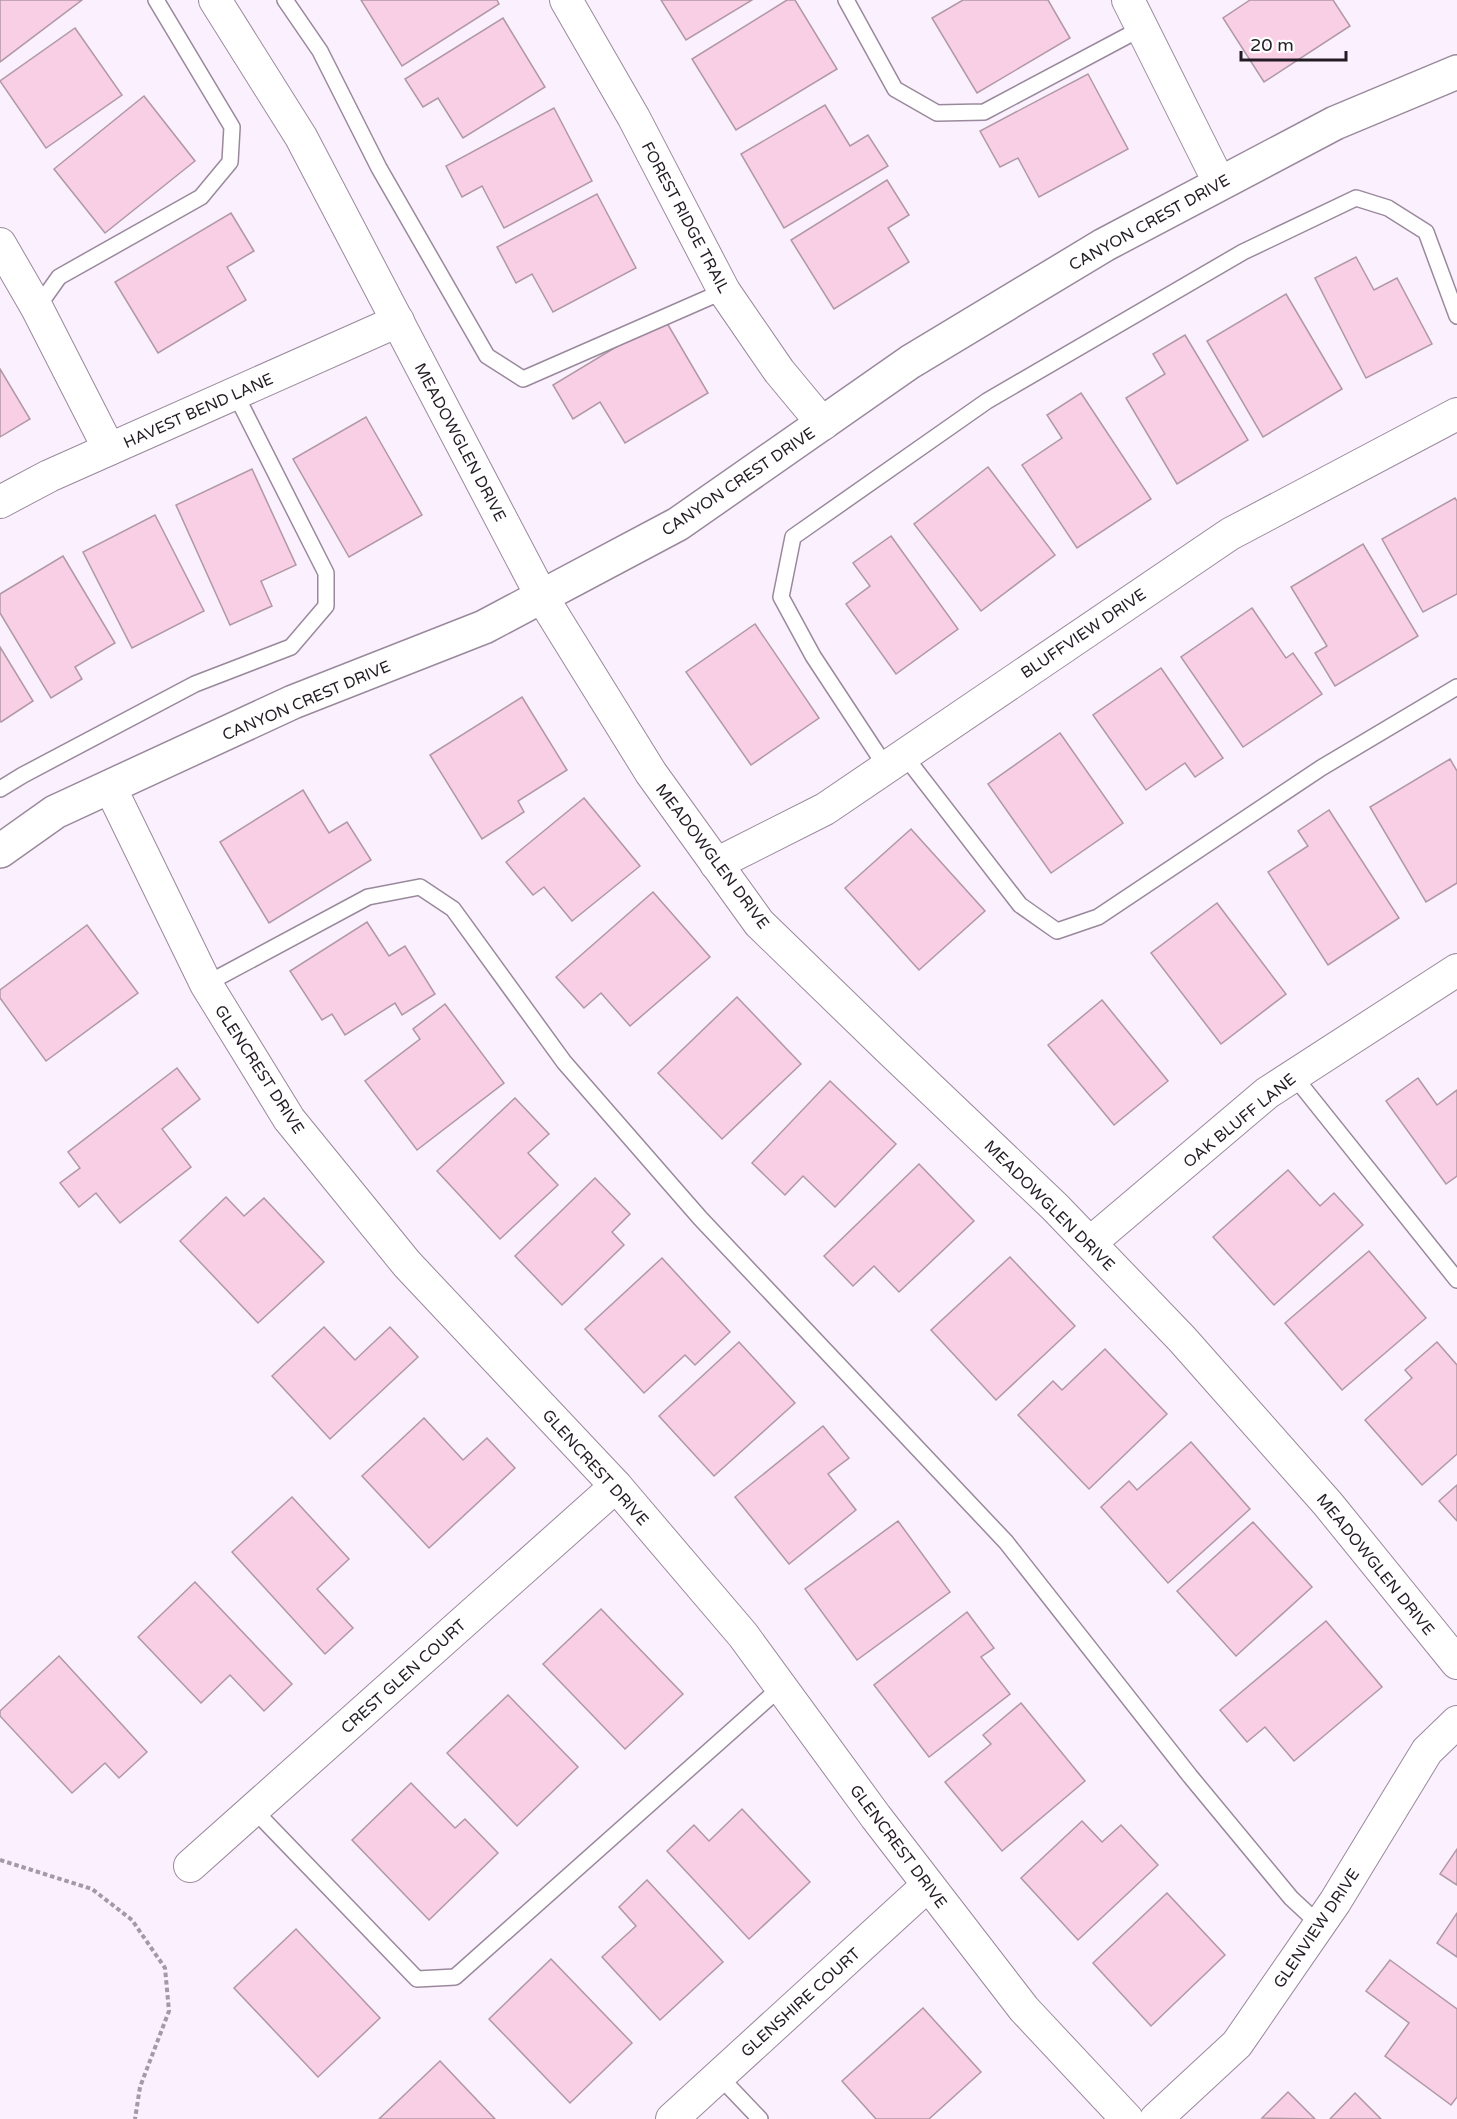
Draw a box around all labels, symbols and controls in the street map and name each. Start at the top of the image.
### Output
scale bar [1241,24,1346,62]
text: 20 m [1250,34,1294,56]
street label: FOREST RIDGE TRAIL [637,138,733,297]
street label: CANYON CREST DRIVE [1066,170,1233,275]
street label: MEADOWGLEN DRIVE [410,360,510,525]
street label: HAVEST BEND LANE [120,369,276,453]
street label: CANYON CREST DRIVE [658,423,819,541]
street label: BLUFFVIEW DRIVE [1017,584,1150,683]
street label: CANYON CREST DRIVE [219,656,394,745]
street label: MEADOWGLEN DRIVE [651,780,773,933]
street label: GLENCREST DRIVE [210,1001,308,1138]
street label: OAK BLUFF LANE [1179,1069,1300,1172]
street label: MEADOWGLEN DRIVE [980,1136,1119,1275]
street label: GLENCREST DRIVE [538,1405,653,1530]
street label: MEADOWGLEN DRIVE [1312,1490,1439,1640]
street label: CREST GLEN COURT [337,1615,471,1738]
street label: GLENCREST DRIVE [845,1781,951,1912]
street label: GLENVIEW DRIVE [1269,1865,1364,1992]
street label: GLENSHIRE COURT [737,1944,865,2062]

